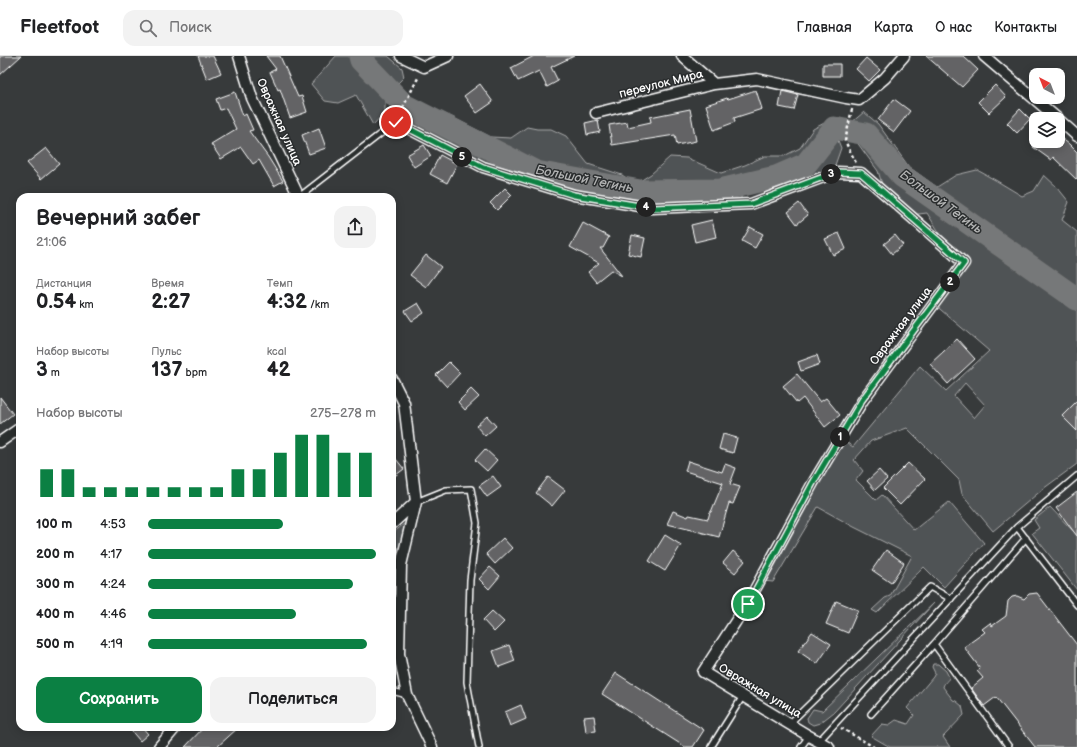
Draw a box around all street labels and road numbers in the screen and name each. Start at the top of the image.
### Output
street label: переулок Мира [618,66,704,102]
street label: Овражная улица [253,76,305,168]
street label: Овражная улица [867,284,935,368]
street label: Овражная улица [716,660,804,722]

